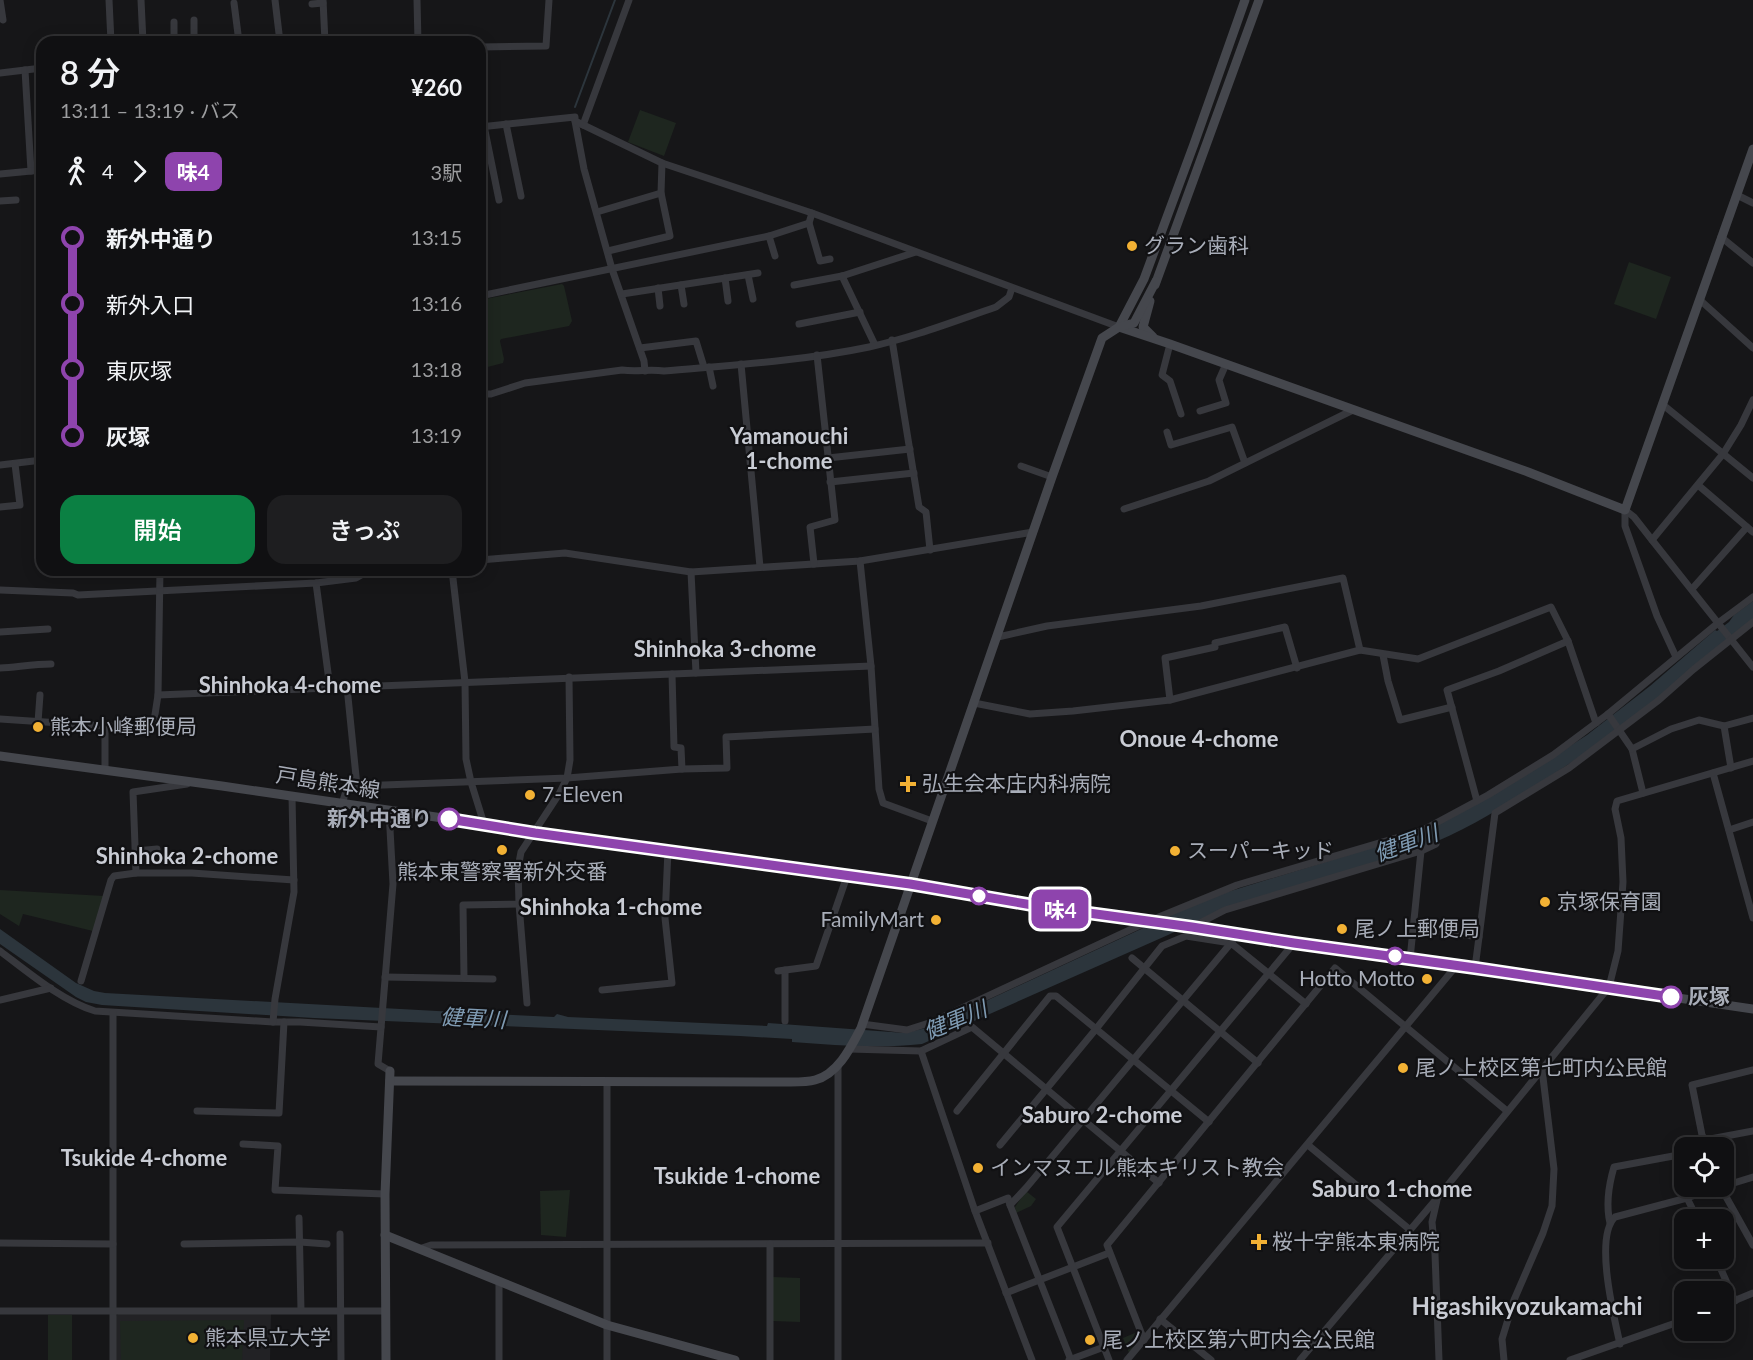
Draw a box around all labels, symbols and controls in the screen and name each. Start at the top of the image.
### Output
text: 8 分 [60,52,120,92]
text: ¥260 [411,74,462,101]
text: 13:11 – 13:19 · バス [60,98,240,122]
icon: walk [60,155,93,188]
icon: forward [123,155,156,188]
text: 4 [102,159,114,183]
text: 味4 [177,159,210,184]
text: 3駅 [430,160,462,184]
text: 新外中通り [106,225,216,252]
text: 13:15 [411,225,462,249]
place label: グラン歯科 [1144,232,1249,257]
marker: グラン歯科 [1125,239,1139,253]
text: 新外入口 [106,291,194,318]
text: 13:16 [411,291,462,315]
text: 東灰塚 [106,357,172,384]
text: 13:18 [411,357,462,381]
district label: Yamanouchi 1-chome [729,422,848,474]
text: 灰塚 [106,423,150,450]
text: 13:19 [411,423,462,447]
button: 開始 [60,495,255,564]
button: きっぷ [267,495,462,564]
district label: Shinhoka 3-chome [634,635,816,662]
district label: Shinhoka 4-chome [199,671,381,698]
place label: 熊本小峰郵便局 [50,713,197,738]
marker: 熊本小峰郵便局 [31,720,45,734]
district label: Onoue 4-chome [1120,725,1279,752]
street label: 戸島熊本線 [274,761,382,802]
place label: 弘生会本庄内科病院 [922,770,1111,795]
marker: 弘生会本庄内科病院 [899,775,917,793]
place label: 7-Eleven [542,781,623,806]
marker: 7-Eleven [523,788,537,802]
place label: 新外中通り [327,805,432,830]
marker: 新外中通り [438,808,460,830]
water label: 健軍川 [1370,818,1443,867]
place label: スーパーキッド [1187,837,1334,862]
district label: Shinhoka 2-chome [96,842,278,869]
marker: 熊本東警察署新外交番 [495,843,509,857]
marker: スーパーキッド [1168,844,1182,858]
place label: 熊本東警察署新外交番 [397,858,607,883]
unlabelled marker [970,887,988,905]
place label: 京塚保育園 [1557,888,1662,913]
line badge: 味4 [1033,890,1087,928]
district label: Shinhoka 1-chome [520,893,702,920]
marker: 京塚保育園 [1538,895,1552,909]
text: 味4 [1043,897,1077,922]
place label: FamilyMart [821,906,924,931]
marker: FamilyMart [929,913,943,927]
place label: 尾ノ上郵便局 [1354,915,1480,940]
marker: 尾ノ上郵便局 [1335,922,1349,936]
unlabelled marker [1386,947,1404,965]
place label: Hotto Motto [1299,965,1415,990]
marker: Hotto Motto [1420,972,1434,986]
place label: 灰塚 [1688,983,1730,1008]
marker: 灰塚 [1660,986,1682,1008]
water label: 健軍川 [919,994,992,1044]
water label: 健軍川 [439,1002,509,1033]
place label: 尾ノ上校区第七町内公民館 [1415,1054,1667,1079]
marker: 尾ノ上校区第七町内公民館 [1396,1061,1410,1075]
district label: Saburo 2-chome [1022,1101,1183,1128]
map controls [1674,1137,1734,1341]
button: locate [1674,1137,1734,1197]
district label: Tsukide 4-chome [61,1144,228,1171]
place label: インマヌエル熊本キリスト教会 [990,1154,1284,1179]
marker: インマヌエル熊本キリスト教会 [971,1161,985,1175]
district label: Tsukide 1-chome [654,1162,821,1189]
district label: Saburo 1-chome [1312,1175,1473,1202]
button: + [1674,1209,1734,1269]
place label: 桜十字熊本東病院 [1272,1228,1440,1253]
marker: 桜十字熊本東病院 [1250,1233,1268,1251]
button: − [1674,1281,1734,1341]
district label: Higashikyozukamachi [1411,1291,1643,1320]
place label: 熊本県立大学 [205,1324,331,1349]
place label: 尾ノ上校区第六町内会公民館 [1102,1326,1375,1351]
marker: 熊本県立大学 [186,1331,200,1345]
marker: 尾ノ上校区第六町内会公民館 [1083,1333,1097,1347]

